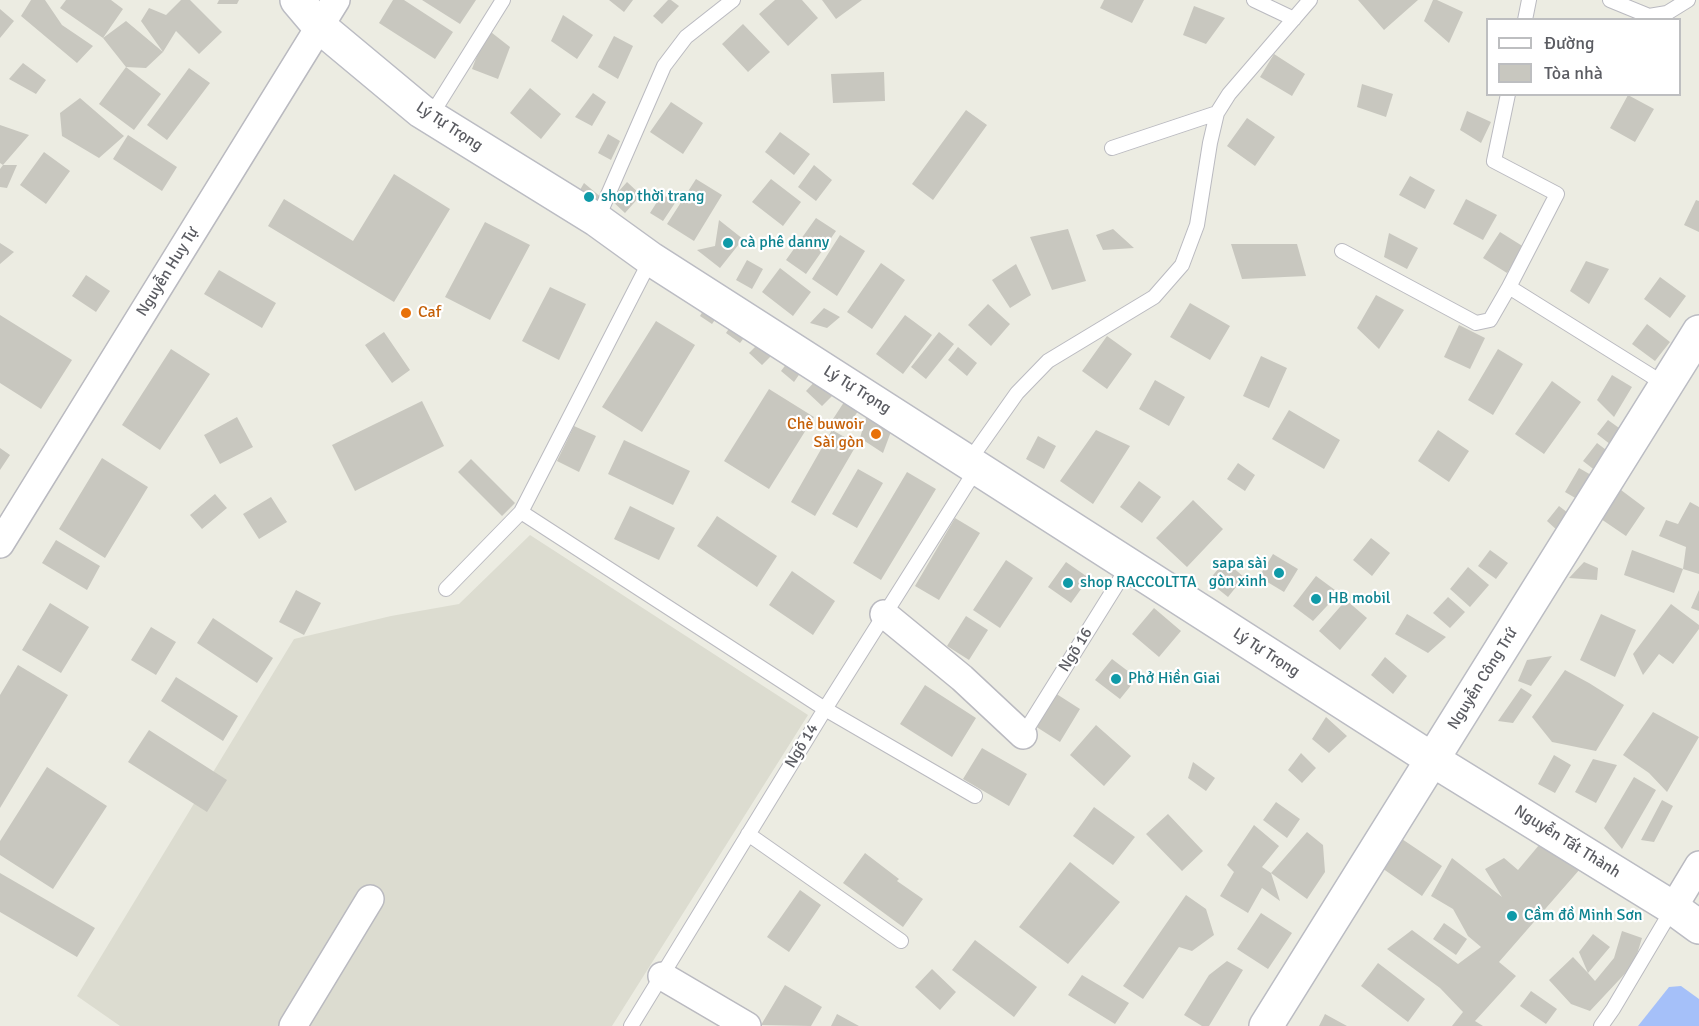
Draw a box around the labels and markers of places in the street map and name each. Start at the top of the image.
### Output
place label: shop thời trang [601,187,704,207]
marker: shop thời trang [582,190,596,204]
place label: cà phê danny [740,233,829,253]
marker: cà phê danny [721,236,735,250]
place label: Caf [418,303,441,323]
marker: Caf [399,306,413,320]
place label: Chè buwoir Sài gòn [787,415,864,453]
marker: Chè buwoir Sài gòn [869,427,883,441]
place label: sapa sài gòn xinh [1209,554,1267,592]
marker: sapa sài gòn xinh [1272,566,1286,580]
place label: shop RACCOLTTA [1080,573,1196,593]
marker: shop RACCOLTTA [1061,576,1075,590]
place label: HB mobil [1328,589,1391,609]
marker: HB mobil [1309,592,1323,606]
place label: Phở Hiền Giai [1128,669,1220,689]
marker: Phở Hiền Giai [1109,672,1123,686]
place label: Cầm đồ Minh Sơn [1524,906,1642,926]
marker: Cầm đồ Minh Sơn [1505,909,1519,923]

